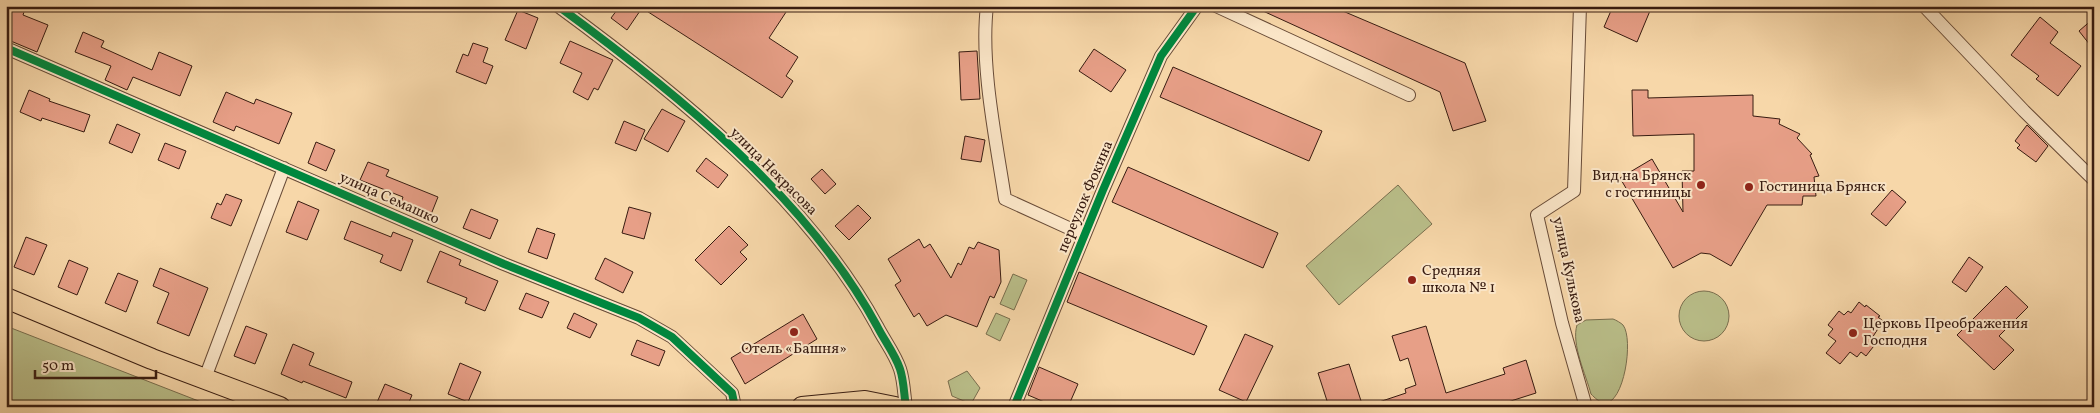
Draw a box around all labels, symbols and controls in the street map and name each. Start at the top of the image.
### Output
street label: улица Некрасова [724,123,822,221]
street label: переулок Фокина [1053,138,1119,256]
place label: Вид на Брянск с гостиницы [1592,166,1691,204]
street label: улица Семашко [336,168,442,230]
place label: Гостиница Брянск [1759,177,1885,198]
marker: Вид на Брянск с гостиницы [1695,179,1707,191]
marker: Гостиница Брянск [1743,181,1755,193]
street label: улица Кулькова [1547,215,1589,325]
place label: Средняя школа № 1 [1422,261,1495,299]
marker: Средняя школа № 1 [1406,274,1418,286]
place label: Церковь Преображения Господня [1863,314,2028,352]
marker: Отель «Башня» [788,326,800,338]
marker: Церковь Преображения Господня [1847,327,1859,339]
place label: Отель «Башня» [741,339,847,360]
scale bar [35,348,156,380]
text: 50 m [42,356,74,377]

